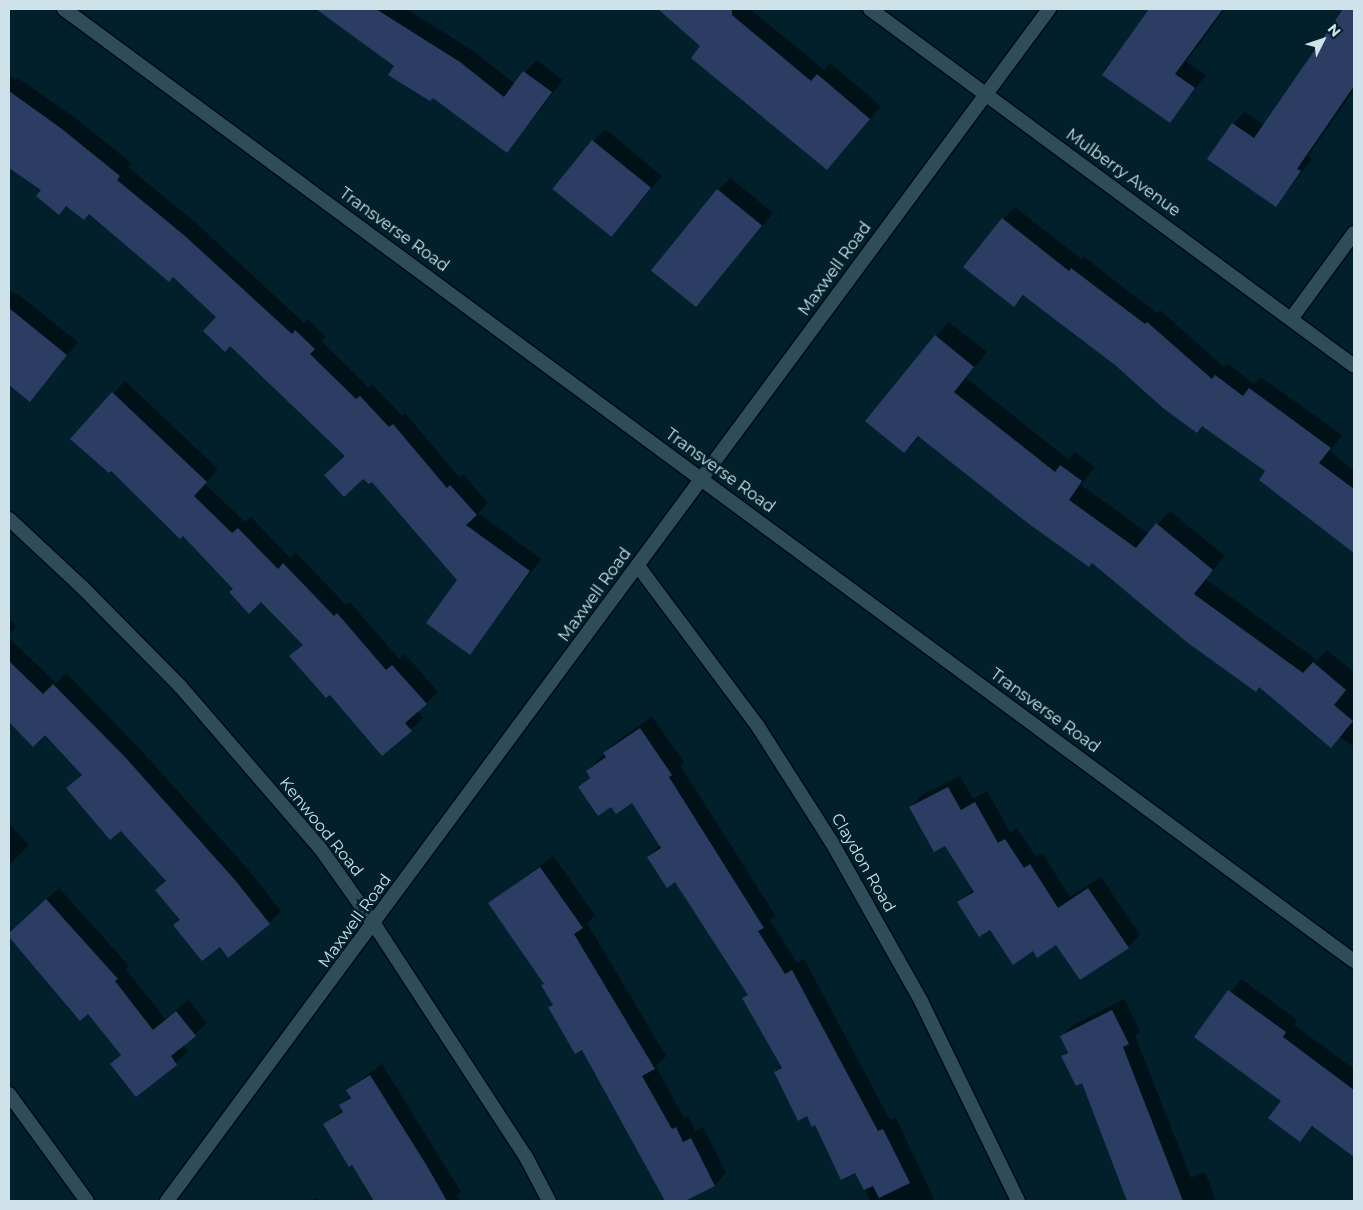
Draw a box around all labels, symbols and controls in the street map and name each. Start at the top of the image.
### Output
north arrow [1298,15,1348,65]
text: N [1324,20,1345,40]
street label: Mulberry Avenue [1062,125,1184,221]
street label: Transverse Road [336,184,452,276]
street label: Maxwell Road [795,218,875,320]
street label: Transverse Road [662,425,778,517]
street label: Maxwell Road [555,544,635,646]
street label: Transverse Road [987,665,1103,757]
street label: Kenwood Road [275,774,367,880]
street label: Claydon Road [827,810,899,916]
street label: Maxwell Road [315,870,395,972]

